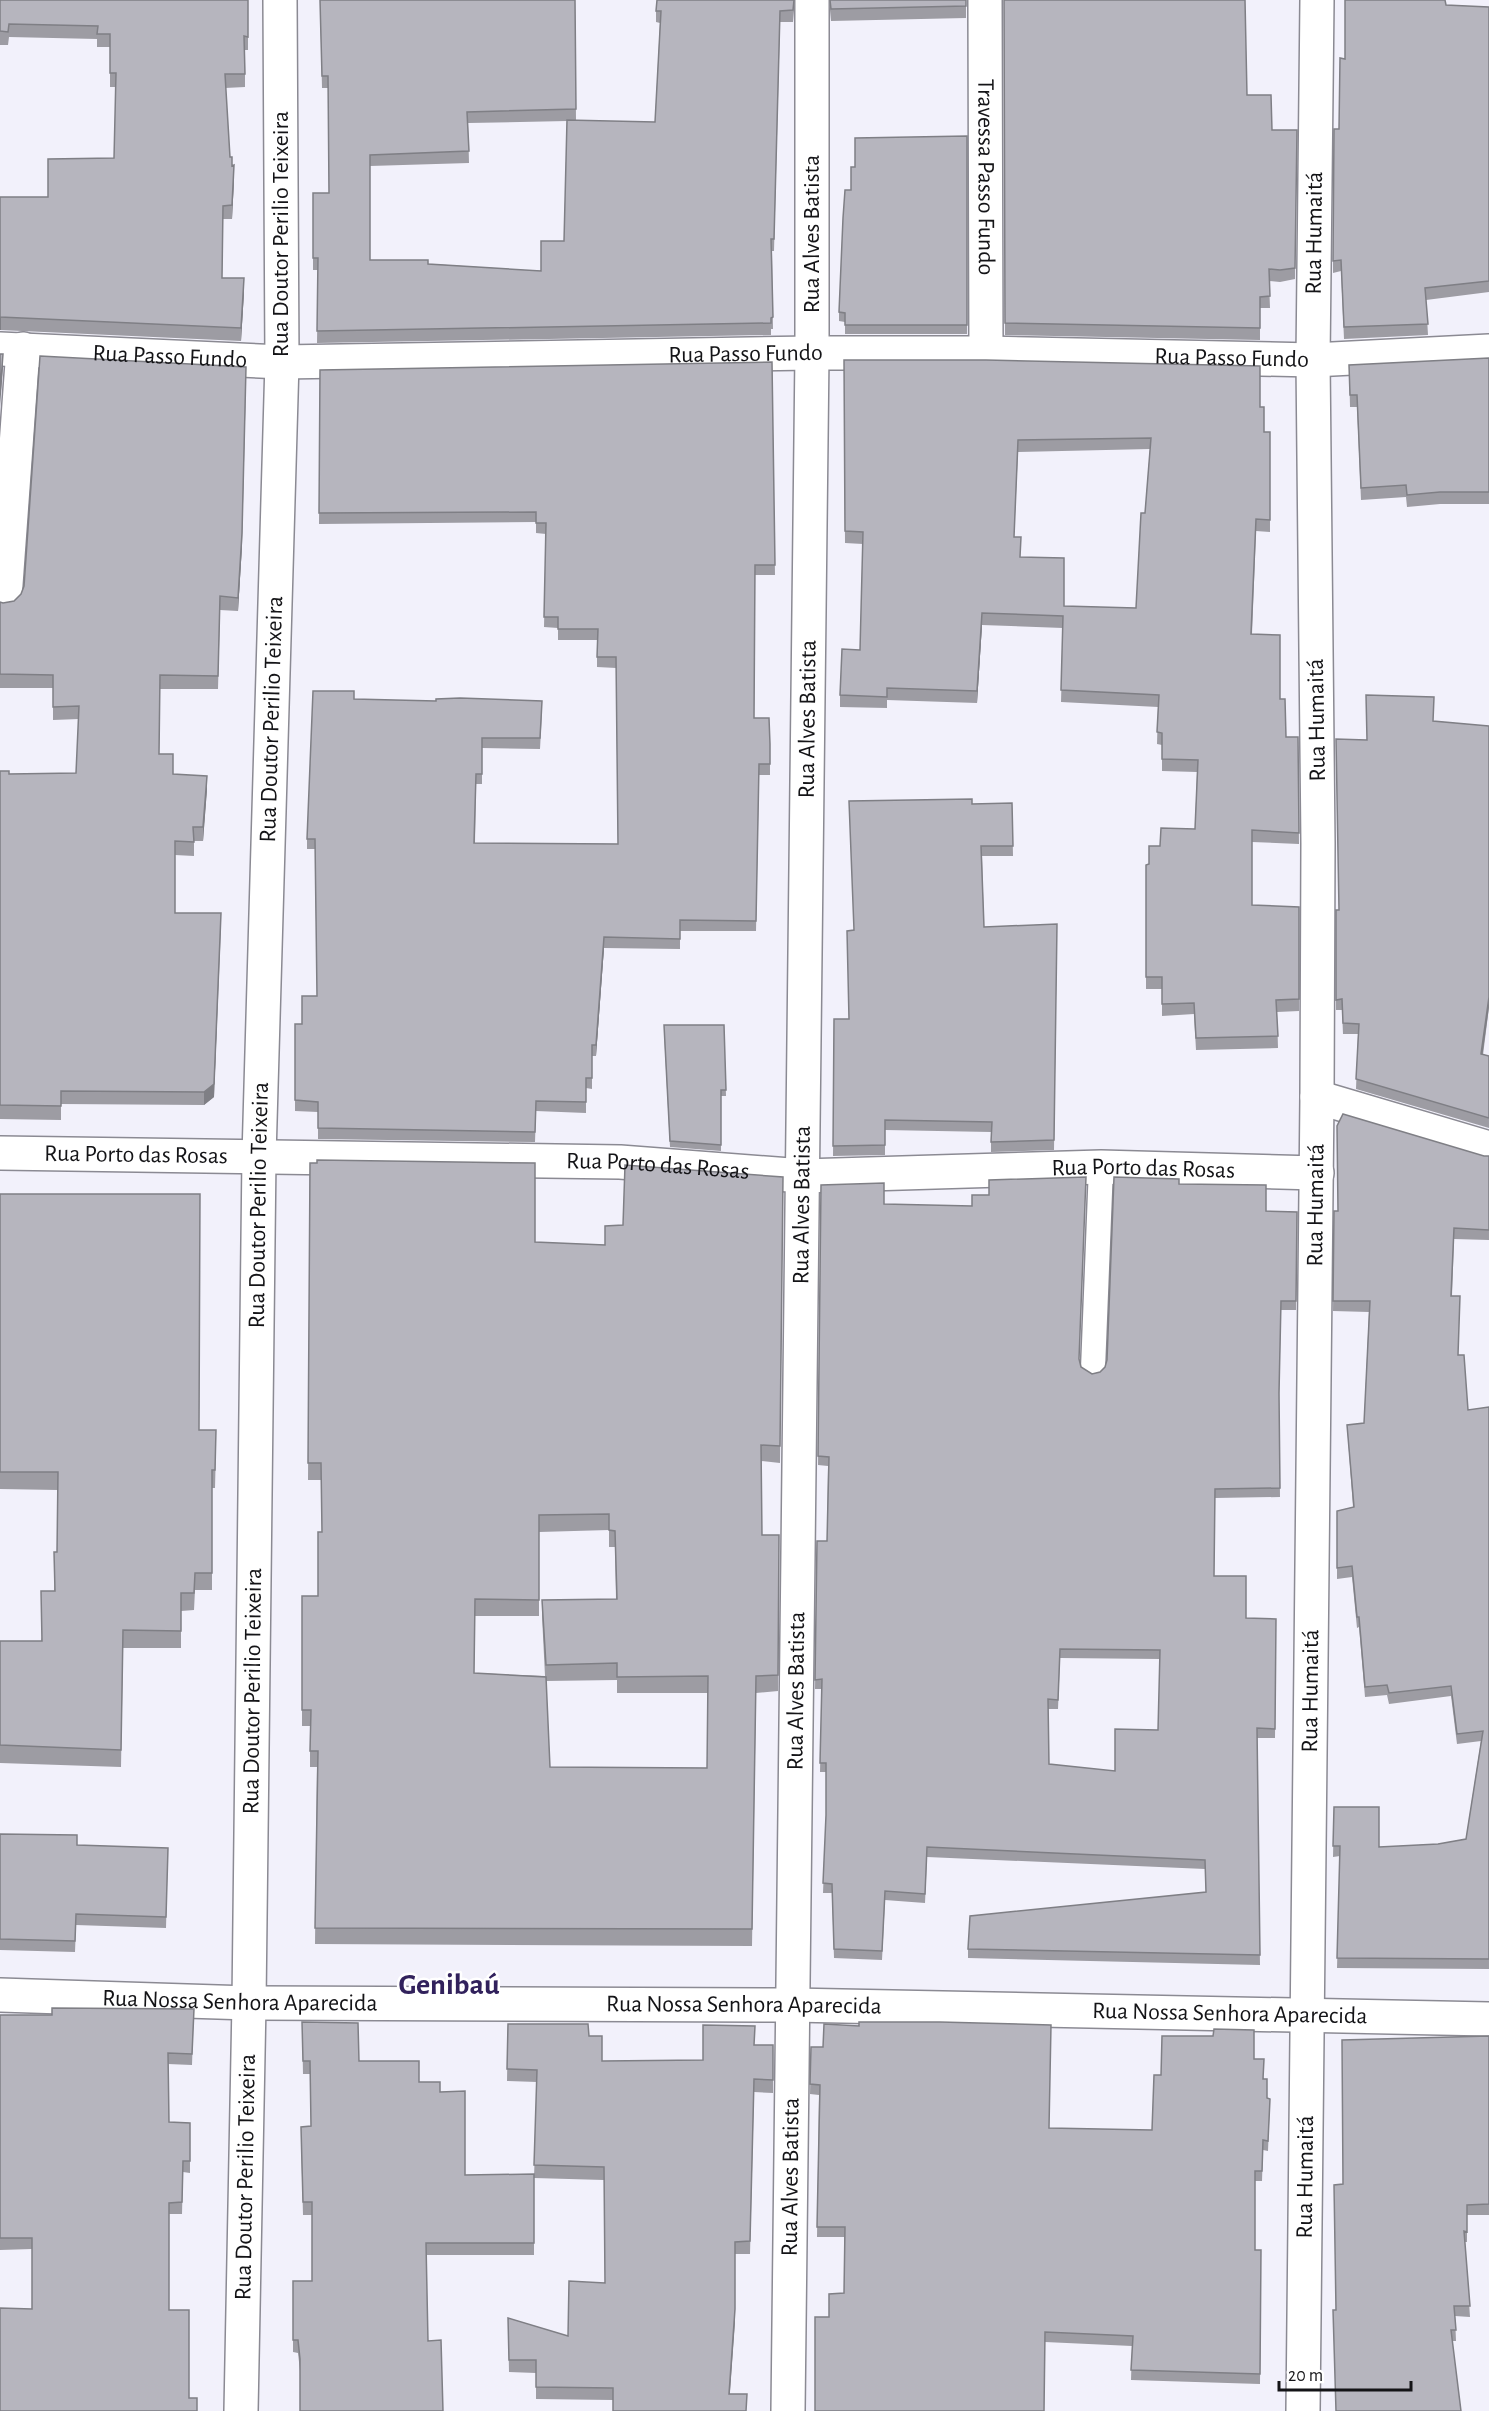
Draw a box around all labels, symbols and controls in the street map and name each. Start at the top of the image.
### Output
street label: Travessa Passo Fundo [973,79,998,275]
street label: Rua Doutor Perilio Teixeira [269,111,293,357]
street label: Rua Alves Batista [800,155,824,313]
street label: Rua Humaitá [1302,171,1327,295]
street label: Rua Passo Fundo [92,341,248,372]
street label: Rua Passo Fundo [668,341,823,367]
street label: Rua Passo Fundo [1154,345,1309,372]
street label: Rua Doutor Perilio Teixeira [256,596,287,843]
street label: Rua Alves Batista [795,640,821,799]
street label: Rua Humaitá [1304,658,1330,782]
street label: Rua Doutor Perilio Teixeira [245,1082,273,1329]
street label: Rua Alves Batista [789,1126,815,1285]
street label: Rua Porto das Rosas [44,1142,228,1168]
street label: Rua Humaitá [1303,1143,1329,1267]
street label: Rua Porto das Rosas [566,1149,750,1184]
street label: Rua Porto das Rosas [1051,1155,1235,1183]
street label: Rua Doutor Perilio Teixeira [239,1568,266,1815]
street label: Rua Alves Batista [783,1612,809,1771]
street label: Rua Humaitá [1298,1629,1323,1753]
district label: Genibaú [398,1970,500,2000]
street label: Rua Nossa Senhora Aparecida [102,1986,378,2015]
street label: Rua Nossa Senhora Aparecida [606,1992,882,2019]
street label: Rua Nossa Senhora Aparecida [1092,1999,1368,2029]
street label: Rua Doutor Perilio Teixeira [231,2054,260,2301]
street label: Rua Alves Batista [778,2097,804,2257]
street label: Rua Humaitá [1293,2115,1318,2239]
scale bar [1279,2354,1411,2392]
text: 20 m [1288,2367,1323,2385]

